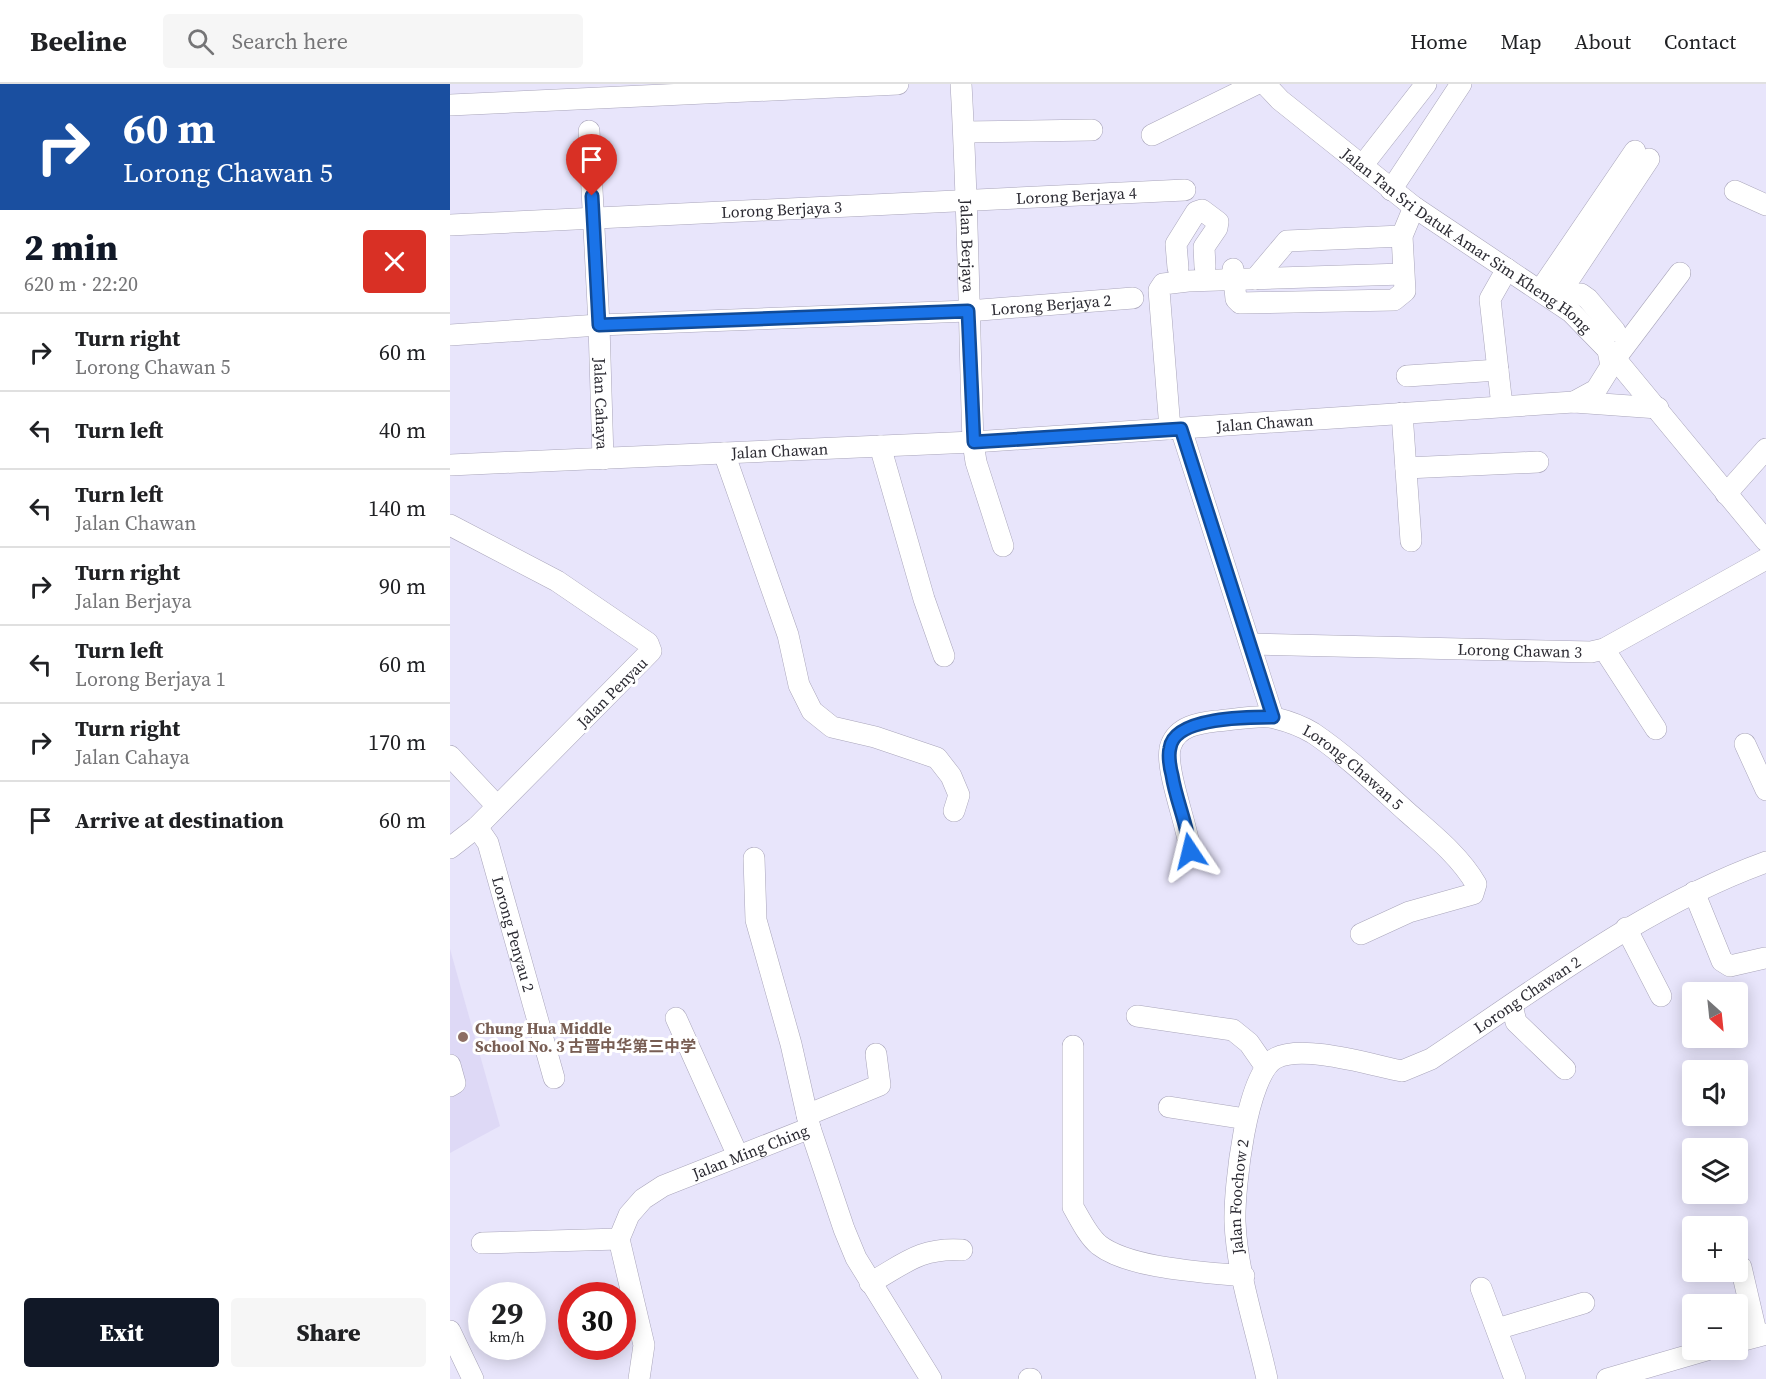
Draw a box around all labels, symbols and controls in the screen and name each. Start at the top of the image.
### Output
search box [163,14,583,68]
text: Beeline [30,22,127,60]
icon: search [184,25,217,58]
text: Search here [232,26,348,56]
text: Home [1410,27,1468,56]
text: Map [1501,27,1542,56]
text: About [1575,27,1631,56]
text: Contact [1664,27,1736,56]
text: 60 m [123,99,216,157]
icon: right [24,108,102,186]
pin [566,134,617,196]
street label: Jalan Tan Sri Datuk Amar Sim Kheng Hong [1336,142,1597,338]
icon: arrive [575,143,608,176]
text: Lorong Chawan 5 [123,154,333,191]
street label: Lorong Berjaya 4 [1015,181,1137,209]
street label: Lorong Berjaya 3 [721,195,842,223]
street label: Jalan Berjaya [955,198,980,294]
text: 2 min [24,223,118,272]
button: close [363,230,426,293]
text: 620 m · 22:20 [24,270,138,298]
street label: Lorong Berjaya 2 [990,289,1112,320]
text: Turn right [75,323,180,353]
icon: right [24,336,57,369]
text: 60 m [379,337,426,367]
text: Lorong Chawan 5 [75,353,231,381]
street label: Jalan Cahaya [589,356,614,451]
street label: Jalan Chawan [1215,408,1314,437]
icon: left [24,414,57,447]
text: Turn left [75,415,163,445]
text: 40 m [379,415,426,445]
street label: Jalan Chawan [730,437,829,464]
text: Turn left [75,479,163,509]
icon: left [24,492,57,525]
text: 140 m [368,493,426,523]
text: Jalan Chawan [75,509,196,537]
text: Turn right [75,557,180,587]
icon: right [24,570,57,603]
text: 90 m [379,571,426,601]
text: Jalan Berjaya [75,587,192,615]
text: Turn left [75,635,163,665]
street label: Lorong Chawan 3 [1457,638,1582,663]
icon: left [24,648,57,681]
text: 60 m [379,649,426,679]
street label: Jalan Penyau [571,652,652,733]
text: Lorong Berjaya 1 [75,665,226,693]
text: Turn right [75,713,180,743]
street label: Lorong Chawan 5 [1299,719,1408,815]
icon: right [24,726,57,759]
text: 170 m [368,727,426,757]
text: Jalan Cahaya [75,743,190,771]
icon: arrive [24,804,57,837]
text: Arrive at destination [75,805,284,835]
text: 60 m [379,805,426,835]
position arrow [1158,819,1222,883]
street label: Lorong Penyau 2 [487,874,540,994]
street label: Lorong Chawan 2 [1469,950,1585,1038]
north arrow [1682,982,1748,1048]
map controls [1682,982,1748,1360]
place label: Chung Hua Middle School No. 3 古晋中华第三中学 [475,1017,696,1057]
marker: Chung Hua Middle School No. 3 古晋中华第三中学 [456,1030,470,1044]
button: sound [1682,1060,1748,1126]
street label: Jalan Ming Ching [688,1119,811,1185]
street label: Jalan Foochow 2 [1224,1137,1254,1257]
button: layers [1682,1138,1748,1204]
button: + [1682,1216,1748,1282]
speed limit sign: 30 [558,1282,636,1360]
text: 29 [491,1293,523,1334]
button: − [1682,1294,1748,1360]
button: Exit [24,1298,219,1367]
button: Share [231,1298,426,1367]
text: km/h [489,1326,525,1347]

